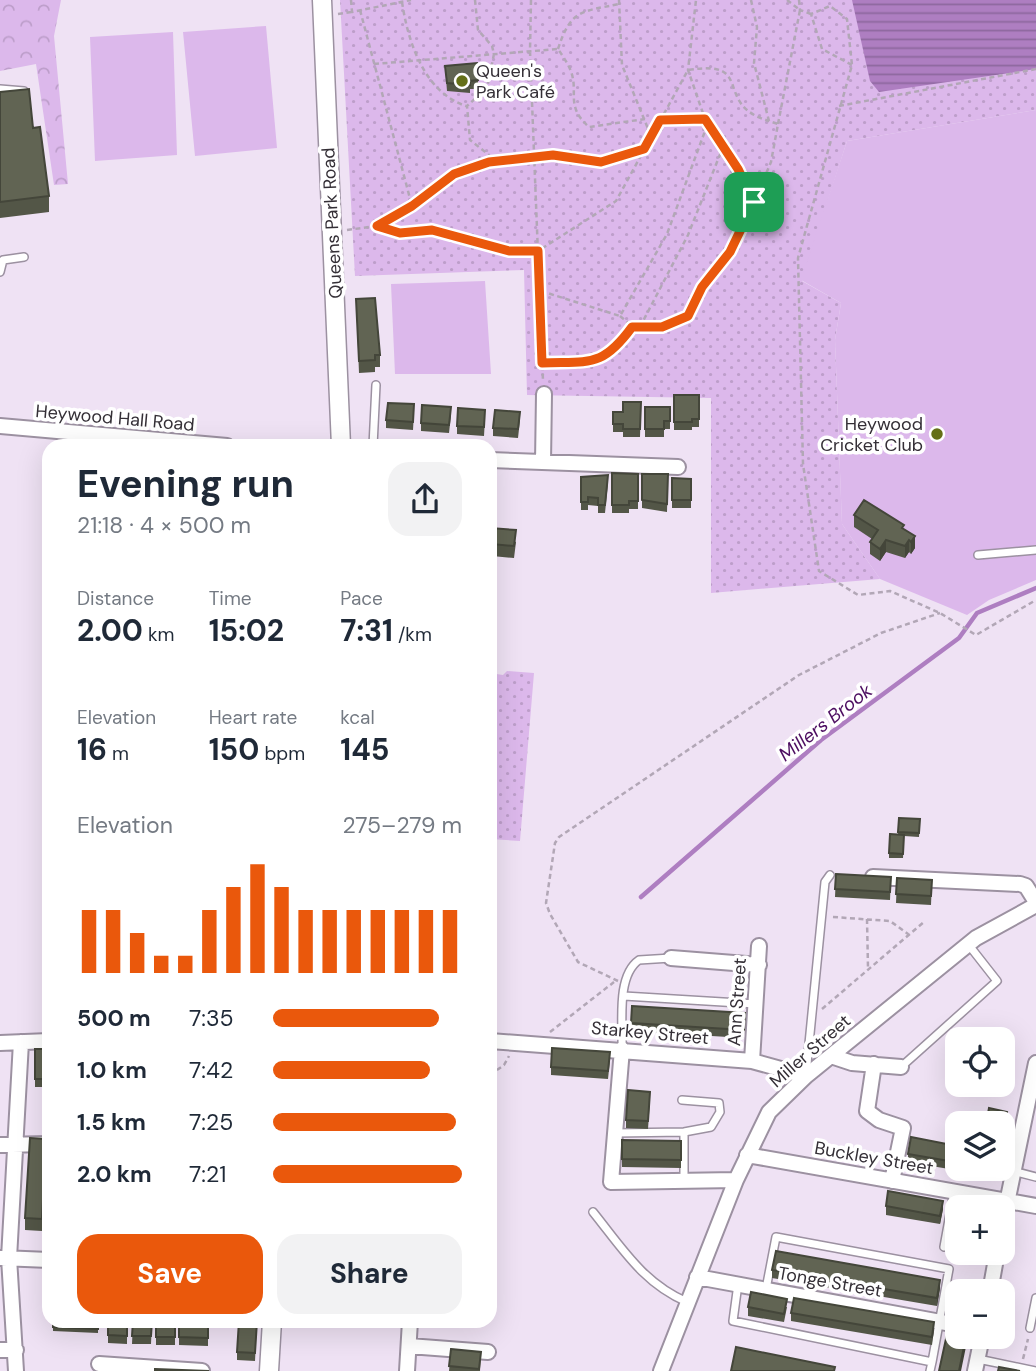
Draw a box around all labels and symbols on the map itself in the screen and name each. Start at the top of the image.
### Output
place label: Queen's Park Café [476,59,555,104]
marker: Queen's Park Café [454,73,470,89]
street label: Queens Park Road [316,147,348,299]
pin [724,172,784,232]
street label: Heywood Hall Road [34,399,196,437]
place label: Heywood Cricket Club [820,412,923,457]
marker: Heywood Cricket Club [929,426,945,442]
water label: Millers Brook [773,678,878,767]
street label: Ann Street [722,957,752,1047]
street label: Miller Street [764,1009,856,1093]
street label: Starkey Street [590,1016,710,1050]
street label: Buckley Street [813,1136,935,1180]
street label: Tonge Street [776,1261,884,1303]

